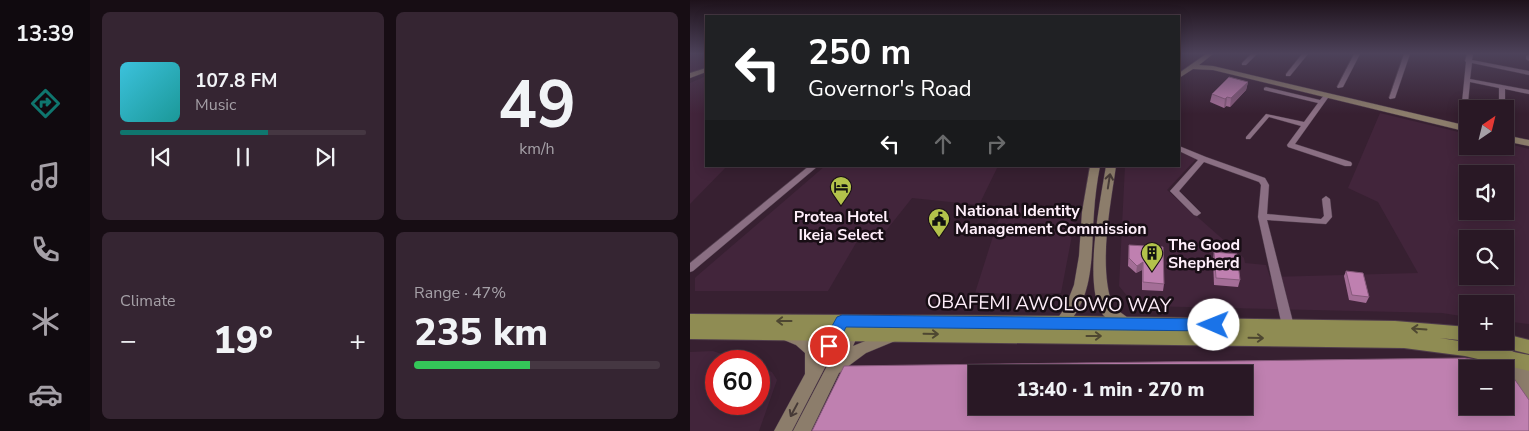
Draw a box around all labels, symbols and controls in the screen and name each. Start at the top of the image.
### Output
text: 13:39 [16,19,74,49]
text: 250 m [808,29,911,76]
icon: left [725,35,790,100]
text: 49 [498,61,576,150]
text: 107.8 FM [195,68,278,94]
text: Governor's Road [808,74,972,104]
icon: directions [28,86,63,121]
text: Music [195,94,236,116]
north arrow [1459,100,1514,155]
map controls [1459,100,1514,415]
icon: left [876,130,904,158]
icon: ahead [929,130,957,158]
icon: right [982,130,1010,158]
text: km/h [519,138,555,160]
icon: previous [147,143,175,171]
icon: pause [229,143,257,171]
icon: next [311,143,339,171]
icon: music [28,159,63,194]
button: sound [1459,165,1514,220]
one-way arrow [1104,173,1114,189]
hotel icon: Protea Hotel Ikeja Select [829,175,853,206]
place label: National Identity Management Commission [955,200,1147,240]
place label: Protea Hotel Ikeja Select [794,206,888,246]
public building icon: National Identity Management Commission [927,207,951,238]
button: search [1459,230,1514,285]
icon: phone [28,232,63,267]
place label: The Good Shepherd [1168,234,1240,274]
building icon: The Good Shepherd [1140,241,1164,272]
text: Range · 47% [414,282,506,304]
street label: OBAFEMI AWOLOWO WAY [927,289,1172,319]
text: Climate [120,290,175,312]
button: + [1459,295,1514,350]
position arrow [1187,298,1239,350]
icon: climate [28,304,63,339]
text: 235 km [414,307,548,358]
text: 19° [213,315,273,366]
one-way arrow [776,316,792,326]
text: − [120,322,137,360]
text: + [349,322,366,360]
pin [808,325,850,367]
one-way arrow [1411,325,1427,334]
one-way arrow [922,329,939,339]
one-way arrow [1085,331,1101,341]
icon: arrive [815,332,843,360]
one-way arrow [1248,333,1264,343]
speed limit sign: 60 [705,350,770,415]
button: − [1459,360,1514,415]
icon: car [28,377,63,412]
text: 13:40 · 1 min · 270 m [1017,377,1204,403]
one-way arrow [789,403,799,417]

